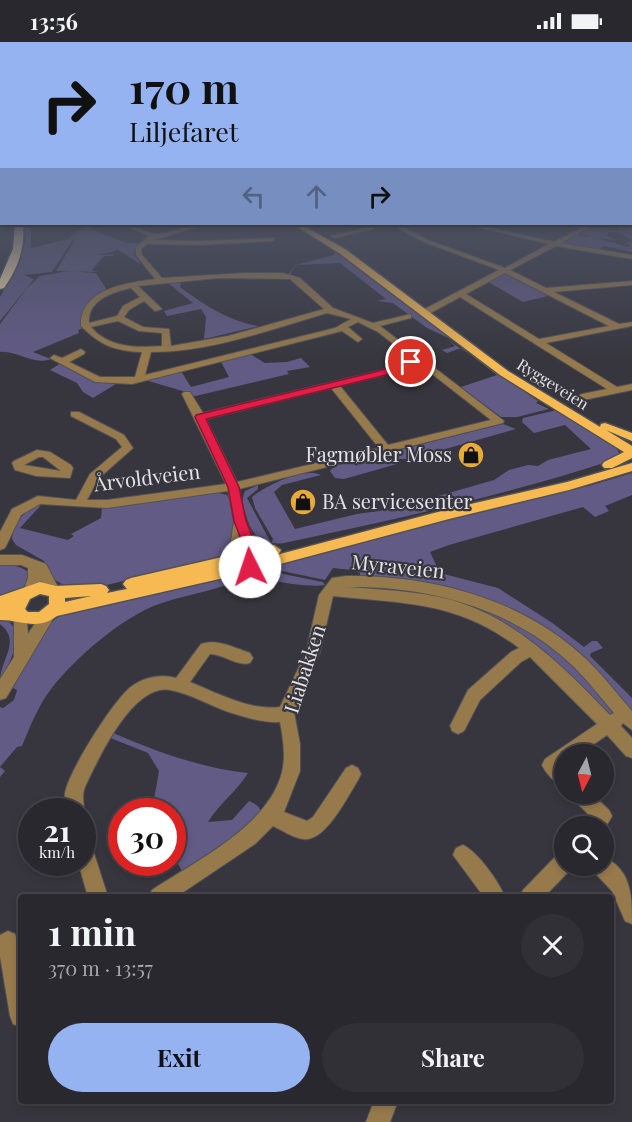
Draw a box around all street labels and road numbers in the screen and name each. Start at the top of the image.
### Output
street label: Ryggeveien [513,353,594,414]
street label: Årvoldveien [91,457,201,497]
street label: Myraveien [350,547,446,584]
street label: Liabakken [277,621,331,716]

